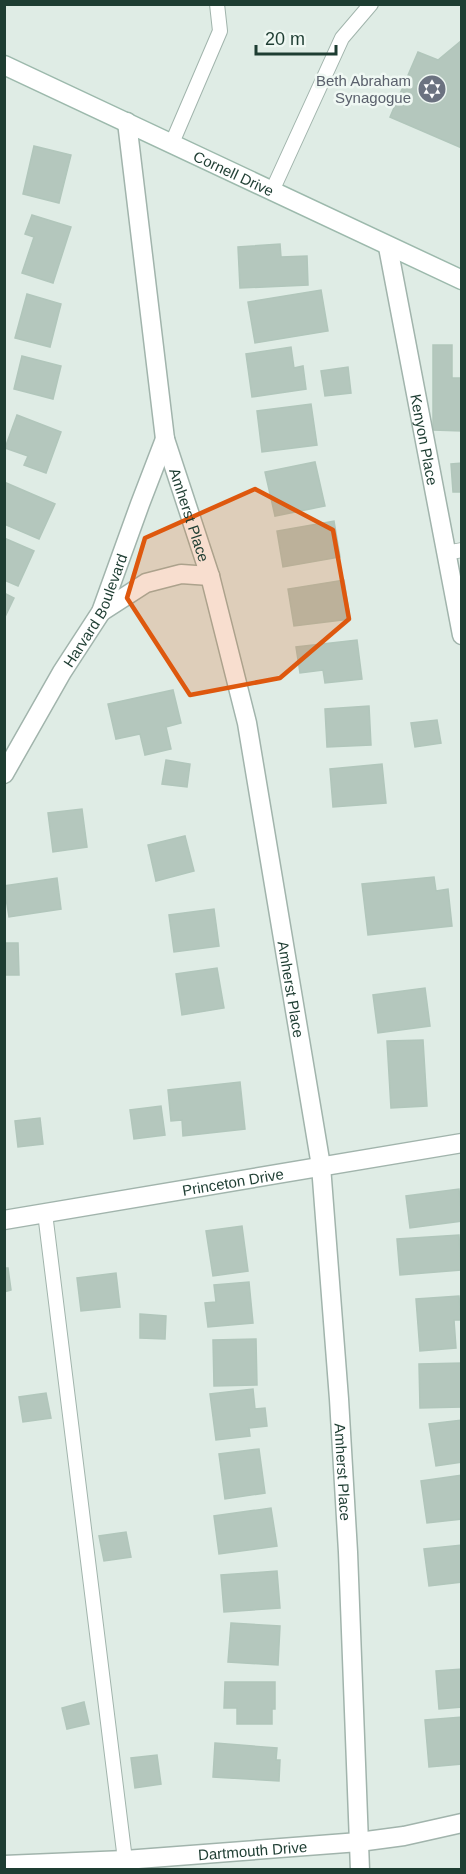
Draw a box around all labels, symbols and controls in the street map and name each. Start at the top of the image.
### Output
scale bar [256,18,336,56]
text: 20 m [265,29,305,49]
place label: Beth Abraham Synagogue [316,72,411,106]
synagogue icon: Beth Abraham Synagogue [416,73,448,105]
street label: Cornell Drive [191,147,277,199]
street label: Kenyon Place [408,392,442,487]
street label: Amherst Place [167,466,213,564]
street label: Harvard Boulevard [59,551,130,670]
street label: Amherst Place [275,940,308,1039]
street label: Princeton Drive [181,1165,285,1198]
street label: Amherst Place [332,1423,355,1521]
street label: Dartmouth Drive [197,1838,308,1863]

